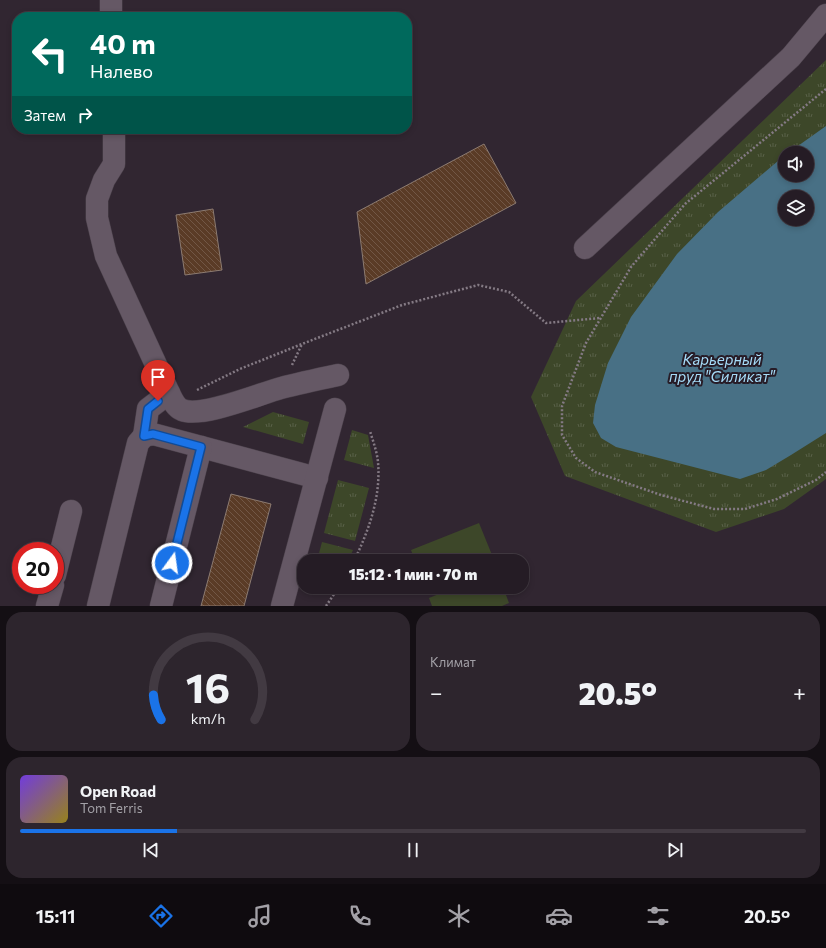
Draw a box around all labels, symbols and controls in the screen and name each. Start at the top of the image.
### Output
text: 40 m [90,26,156,60]
icon: left [24,28,76,80]
text: Налево [90,60,153,82]
icon: right [74,104,96,126]
text: Затем [24,106,66,124]
map controls [778,146,814,226]
button: sound [778,146,814,182]
button: layers [778,190,814,226]
water label: Карьерный пруд "Силикат" [669,350,776,385]
pin [141,360,175,401]
icon: arrive [147,366,169,388]
speed limit sign: 20 [12,542,64,594]
position arrow [151,542,193,584]
text: 15:12 · 1 мин · 70 m [349,565,477,583]
text: Климат [430,654,476,670]
text: 16 [186,660,230,711]
text: 20.5° [578,674,657,711]
text: − [430,679,443,706]
text: + [793,679,806,706]
text: km/h [191,708,225,726]
text: Open Road [80,782,156,800]
text: Tom Ferris [80,800,143,816]
icon: previous [140,839,162,861]
icon: pause [402,839,424,861]
icon: next [664,839,686,861]
icon: directions [147,902,175,930]
icon: music [246,902,274,930]
icon: phone [346,902,374,930]
icon: climate [445,902,473,930]
icon: car [545,902,573,930]
icon: filters [644,902,672,930]
text: 15:11 [36,905,75,927]
text: 20.5° [744,905,790,927]

